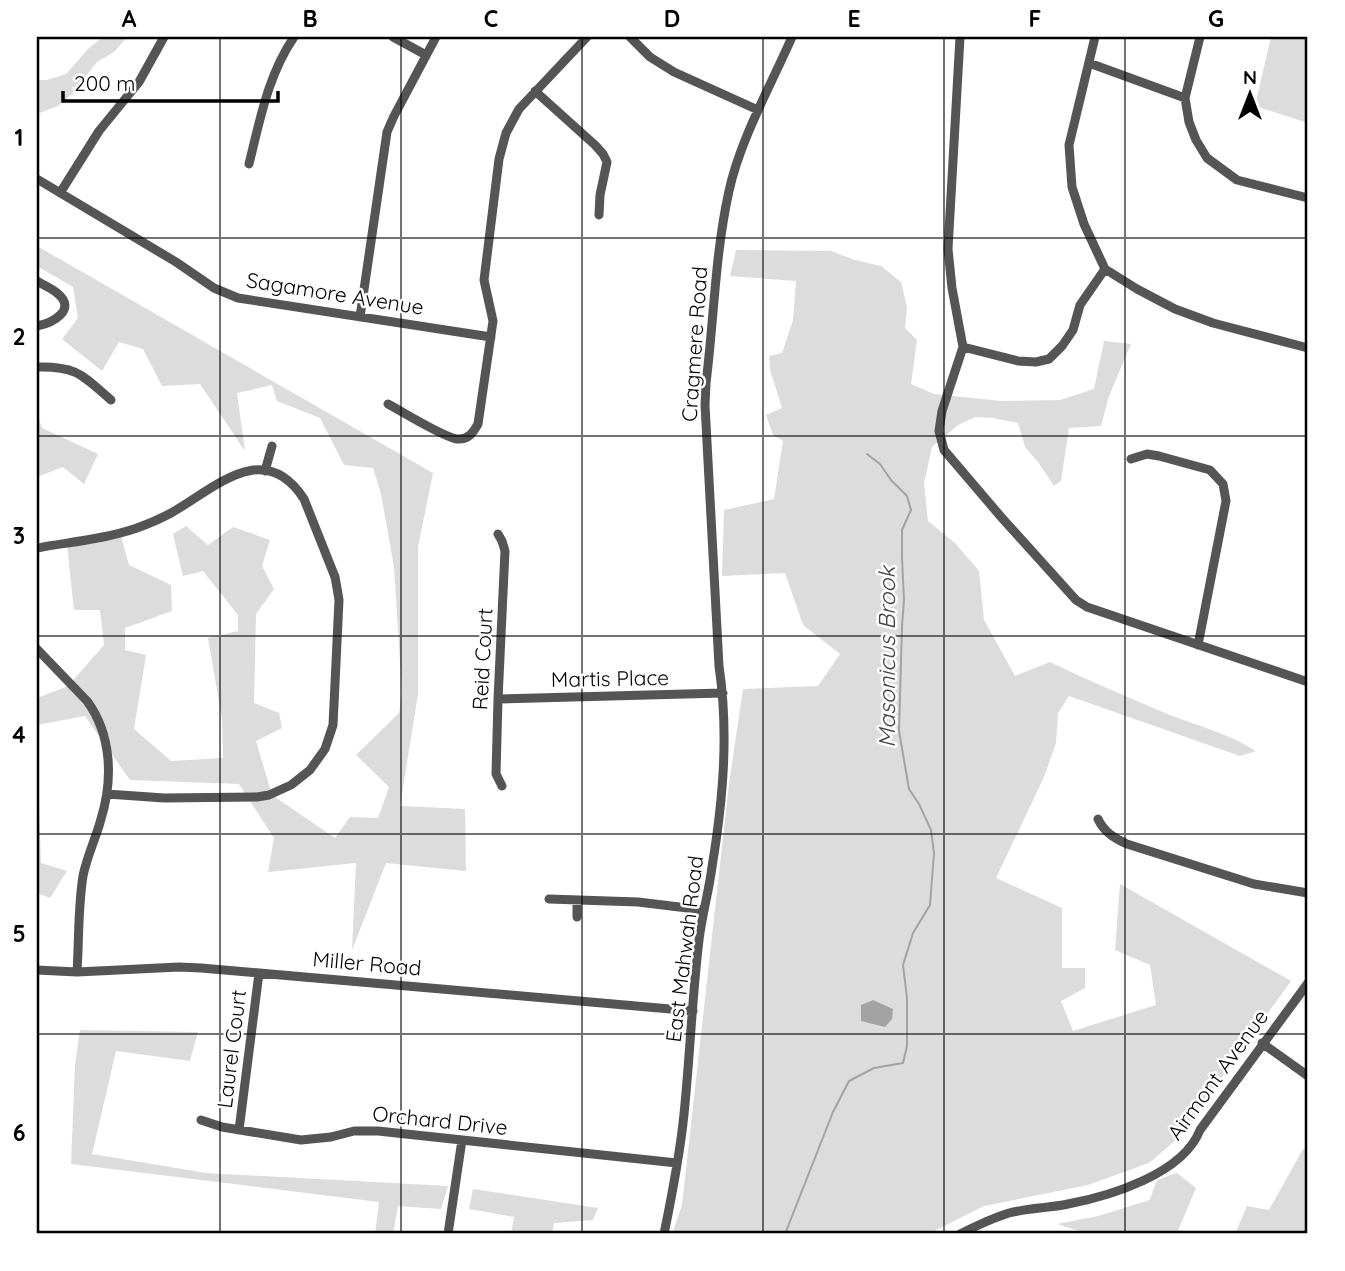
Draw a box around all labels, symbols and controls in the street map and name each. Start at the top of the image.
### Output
text: A [122,4,137,33]
text: B [302,4,318,33]
text: C [484,4,498,33]
text: D [664,4,680,33]
text: E [847,4,861,33]
text: F [1029,4,1041,33]
text: G [1208,4,1224,33]
scale bar [63,60,278,104]
north arrow [1216,60,1286,130]
text: N [1243,65,1257,89]
text: 200 m [74,70,136,96]
text: 1 [15,123,23,152]
street label: Cragmere Road [676,265,712,423]
street label: Sagamore Avenue [245,266,426,320]
text: 2 [12,322,26,351]
text: 3 [13,521,25,550]
water label: Masonicus Brook [872,565,901,748]
street label: Reid Court [466,607,498,711]
street label: Martis Place [551,664,669,692]
text: 4 [12,720,26,749]
street label: East Mahwah Road [660,854,708,1044]
text: 5 [12,919,26,948]
street label: Miller Road [312,945,423,981]
street label: Laurel Court [211,988,251,1110]
street label: Airmont Avenue [1161,1004,1273,1145]
street label: Orchard Drive [371,1100,509,1140]
text: 6 [13,1118,25,1147]

